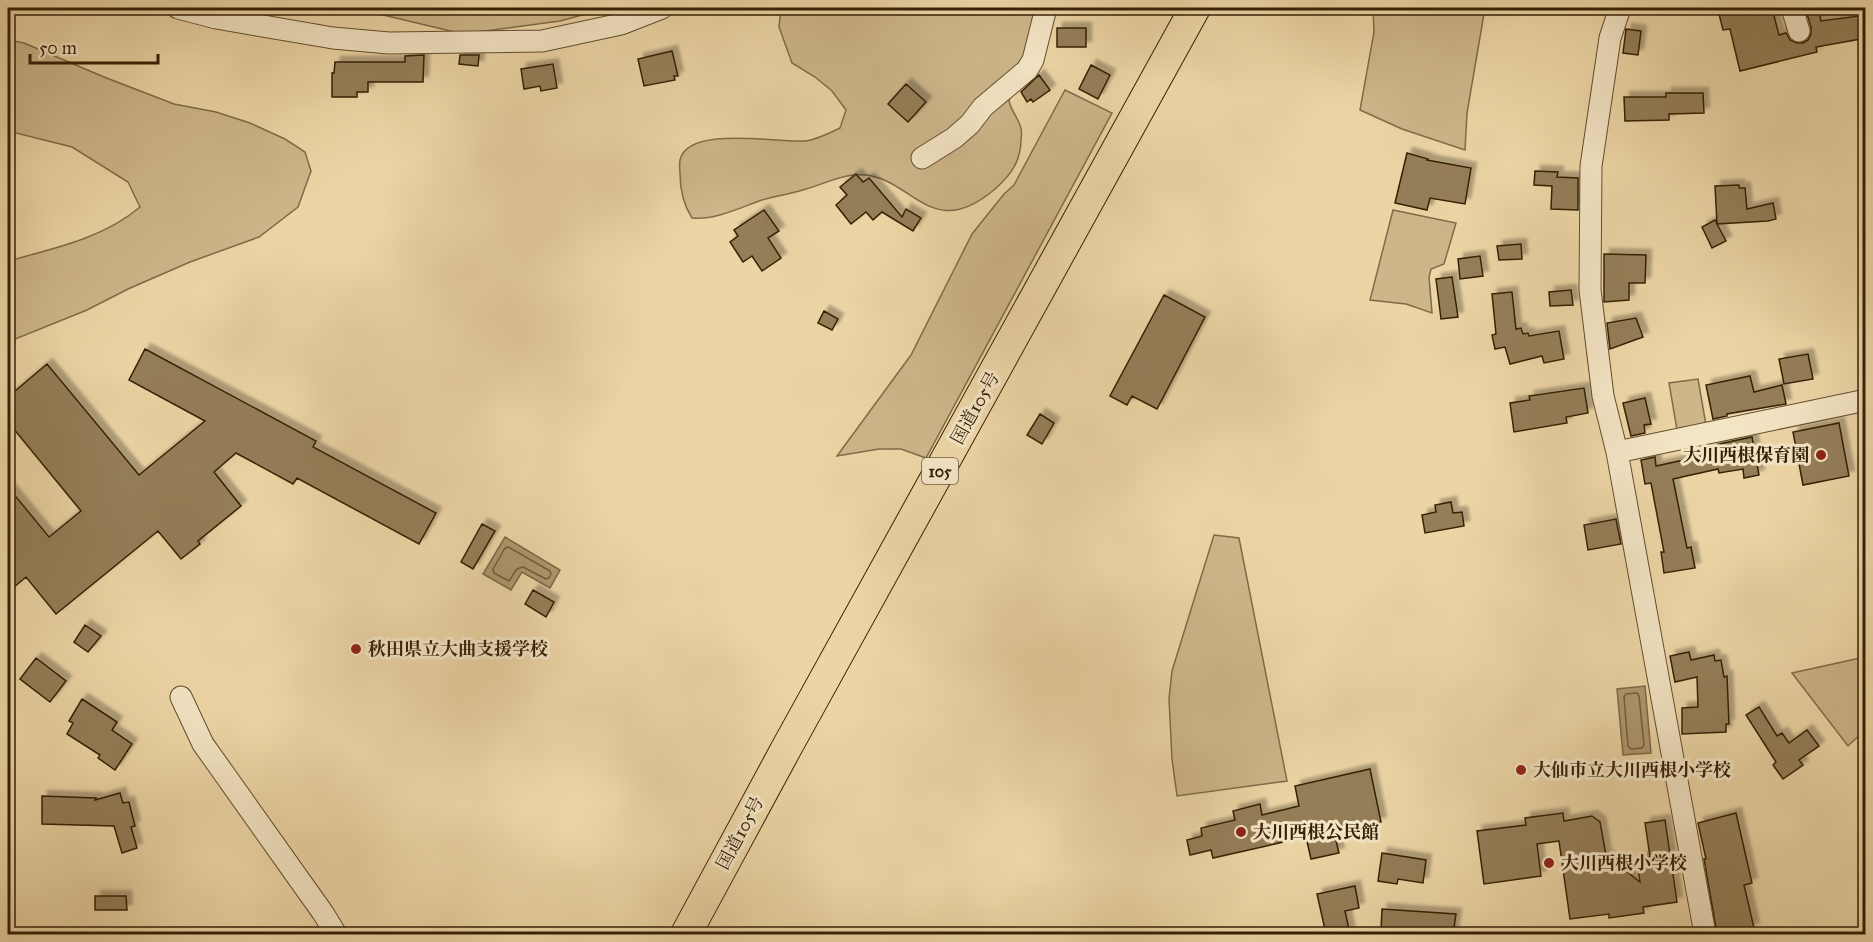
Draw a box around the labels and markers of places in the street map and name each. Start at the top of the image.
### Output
place label: 大川西根保育園 [1683,444,1809,466]
marker: 大川西根保育園 [1814,448,1828,462]
place label: 秋田県立大曲支援学校 [368,638,548,660]
marker: 秋田県立大曲支援学校 [349,642,363,656]
place label: 大仙市立大川西根小学校 [1533,759,1731,781]
marker: 大仙市立大川西根小学校 [1514,763,1528,777]
place label: 大川西根公民館 [1253,821,1379,843]
marker: 大川西根公民館 [1234,825,1248,839]
place label: 大川西根小学校 [1561,852,1687,874]
marker: 大川西根小学校 [1542,856,1556,870]

